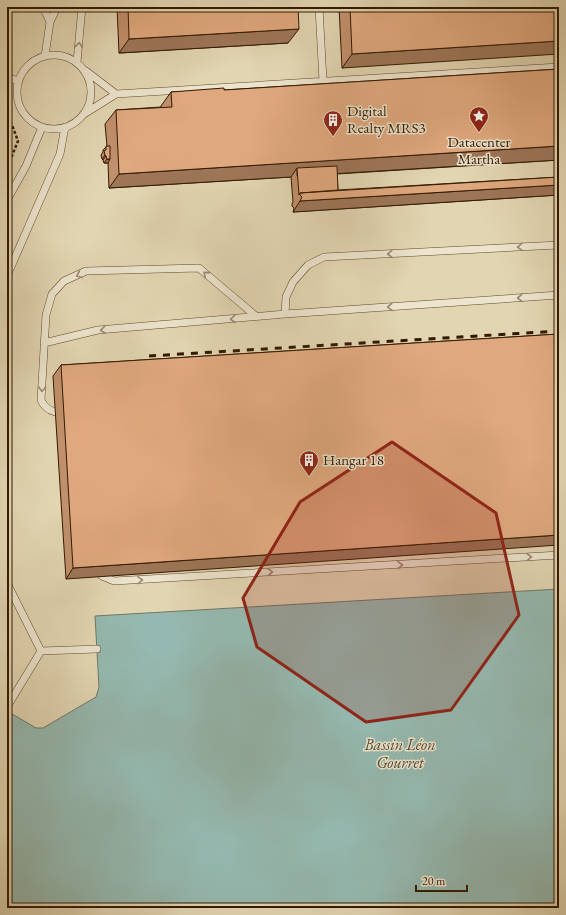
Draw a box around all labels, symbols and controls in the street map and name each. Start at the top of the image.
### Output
one-way arrow [74,42,83,48]
place label: Digital Realty MRS3 [347,101,426,137]
place icon: Datacenter Martha [468,105,490,133]
building icon: Digital Realty MRS3 [322,109,344,137]
place label: Datacenter Martha [447,132,511,168]
one-way arrow [517,242,523,251]
one-way arrow [387,249,393,258]
one-way arrow [75,270,82,278]
one-way arrow [203,272,211,279]
one-way arrow [517,294,523,303]
one-way arrow [387,303,393,311]
one-way arrow [230,315,236,324]
one-way arrow [100,325,106,334]
one-way arrow [37,386,46,392]
building icon: Hangar 18 [298,449,320,477]
place label: Hangar 18 [323,450,384,469]
one-way arrow [527,553,533,561]
one-way arrow [397,560,403,569]
one-way arrow [267,568,273,577]
one-way arrow [137,575,143,584]
water label: Bassin Léon Gourret [363,734,436,773]
scale bar [416,867,467,893]
text: 20 m [422,873,446,889]

